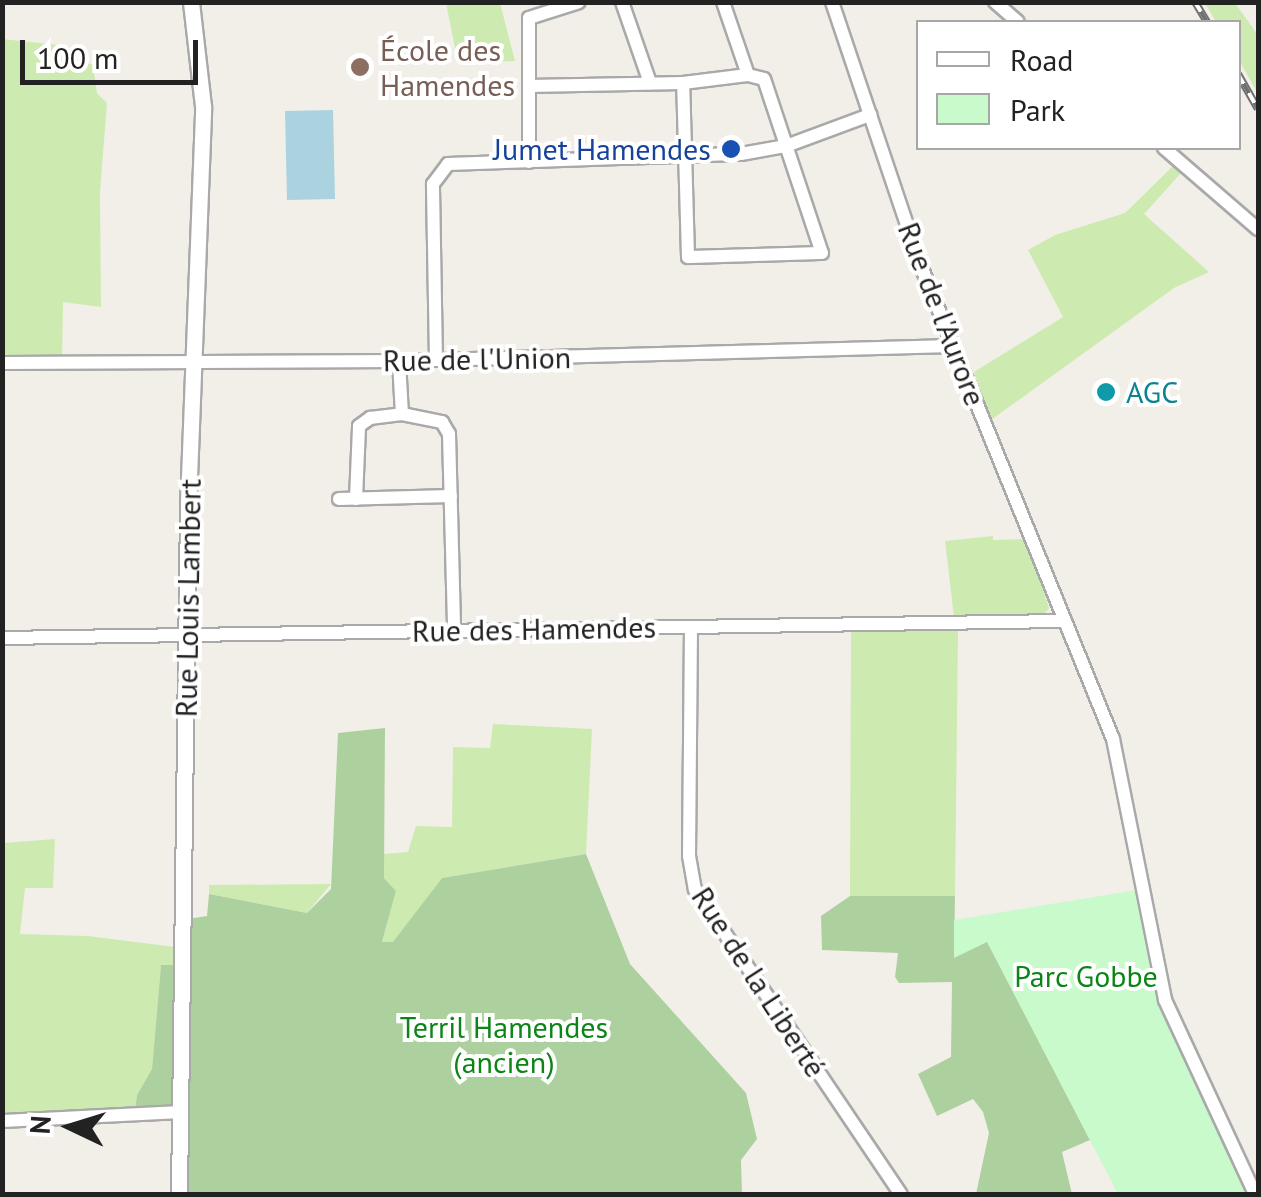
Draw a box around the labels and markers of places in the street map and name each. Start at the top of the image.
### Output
place label: École des Hamendes [380,32,515,102]
marker: École des Hamendes [349,56,371,78]
place label: Jumet Hamendes [493,131,711,167]
marker: Jumet Hamendes [720,138,742,160]
place label: AGC [1126,374,1178,410]
marker: AGC [1095,381,1117,403]

